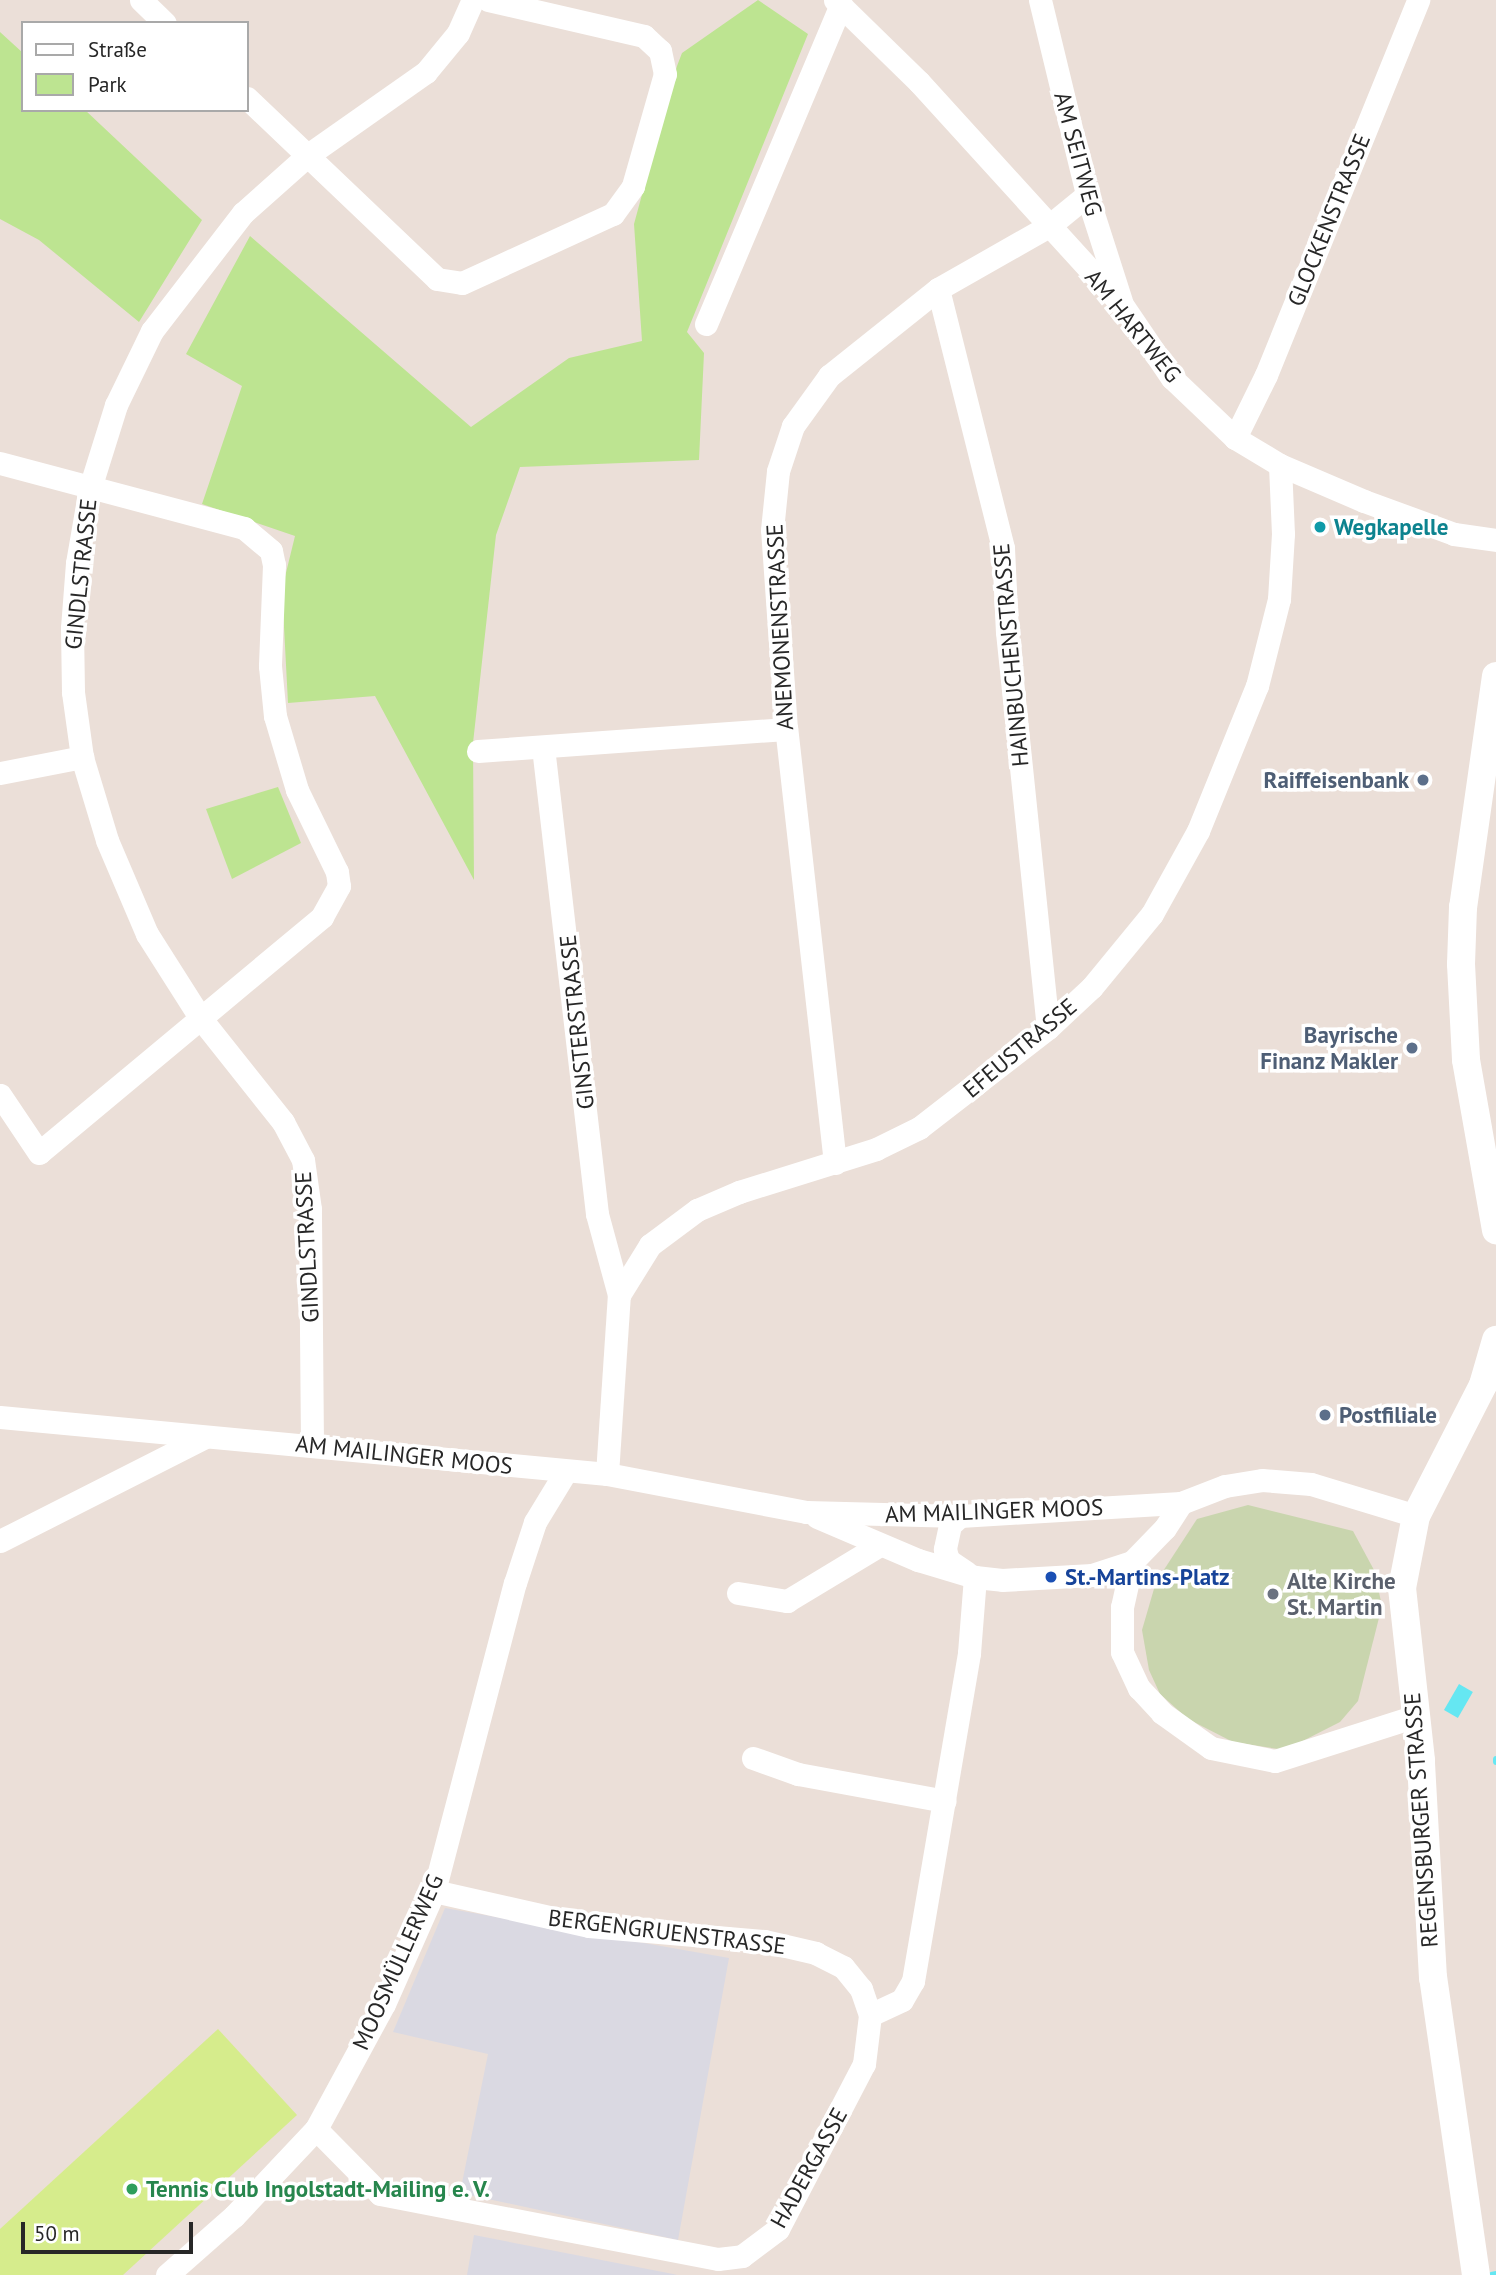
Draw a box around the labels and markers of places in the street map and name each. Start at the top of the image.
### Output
place label: Wegkapelle [1334,513,1449,541]
marker: Wegkapelle [1312,519,1328,535]
place label: Raiffeisenbank [1264,766,1409,794]
marker: Raiffeisenbank [1415,772,1431,788]
place label: Bayrische Finanz Makler [1260,1021,1398,1075]
marker: Bayrische Finanz Makler [1404,1040,1420,1056]
place label: Postfiliale [1339,1401,1437,1429]
marker: Postfiliale [1317,1407,1333,1423]
place label: St.-Martins-Platz [1065,1563,1230,1591]
place label: Alte Kirche St. Martin [1287,1567,1396,1621]
marker: St.-Martins-Platz [1043,1569,1059,1585]
marker: Alte Kirche St. Martin [1265,1586,1281,1602]
place label: Tennis Club Ingolstadt-Mailing e. V. [146,2175,492,2203]
marker: Tennis Club Ingolstadt-Mailing e. V. [124,2181,140,2197]

